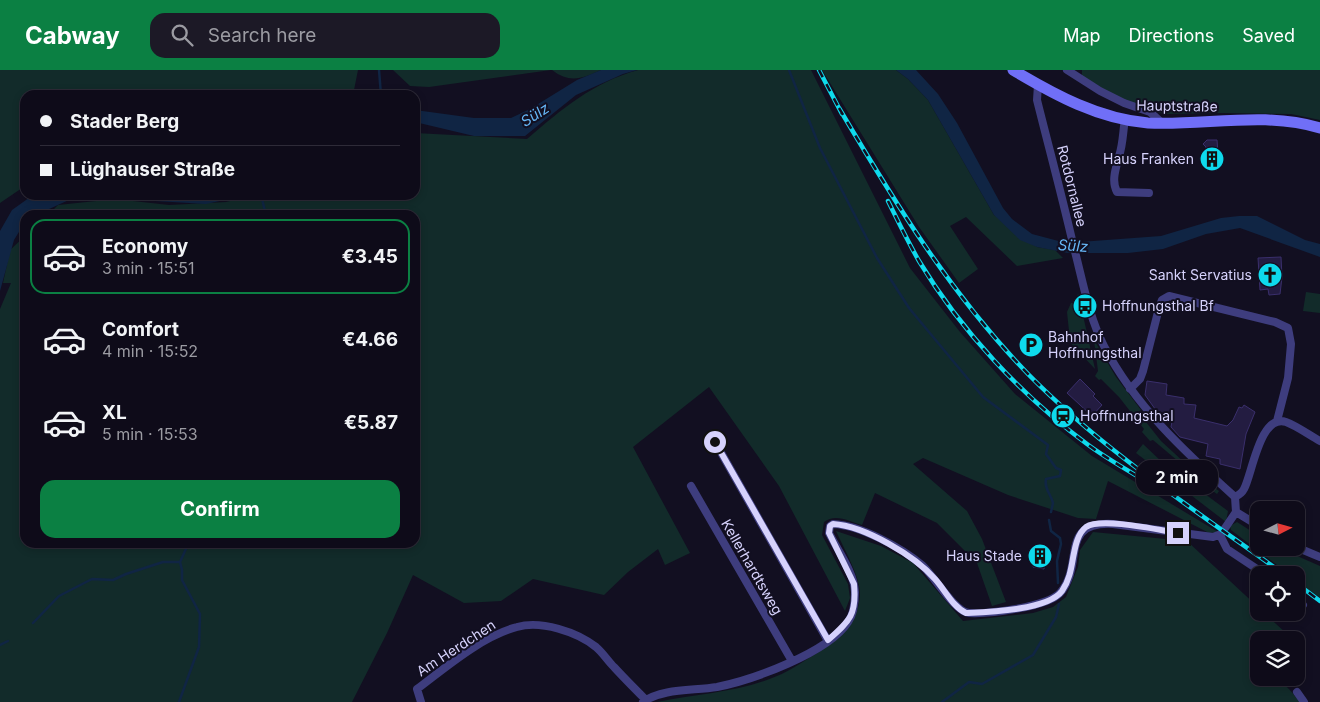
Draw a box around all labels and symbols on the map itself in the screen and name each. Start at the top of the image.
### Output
street label: Hauptstraße [1136,96,1218,115]
water label: Sülz [517,98,553,131]
street label: Rotdornallee [1054,143,1091,228]
building icon: Haus Franken [1199,146,1225,172]
place label: Haus Franken [1103,150,1194,167]
water label: Sülz [1057,235,1089,256]
church icon: Sankt Servatius [1257,262,1283,288]
place label: Sankt Servatius [1149,266,1252,283]
bus stop icon: Hoffnungsthal Bf [1072,293,1098,319]
place label: Hoffnungsthal Bf [1102,297,1214,314]
place label: Bahnhof Hoffnungsthal [1048,328,1142,361]
parking icon: Bahnhof Hoffnungsthal [1018,332,1044,358]
station icon: Hoffnungsthal [1050,403,1076,429]
place label: Hoffnungsthal [1080,407,1174,424]
route start [704,431,726,453]
callout: 2 min [1137,460,1219,496]
north arrow [1250,501,1305,556]
street label: Kellerhardtsweg [718,516,787,617]
route end [1167,522,1189,544]
building icon: Haus Stade [1027,543,1053,569]
place label: Haus Stade [946,547,1022,564]
street label: Am Herdchen [413,616,498,679]

